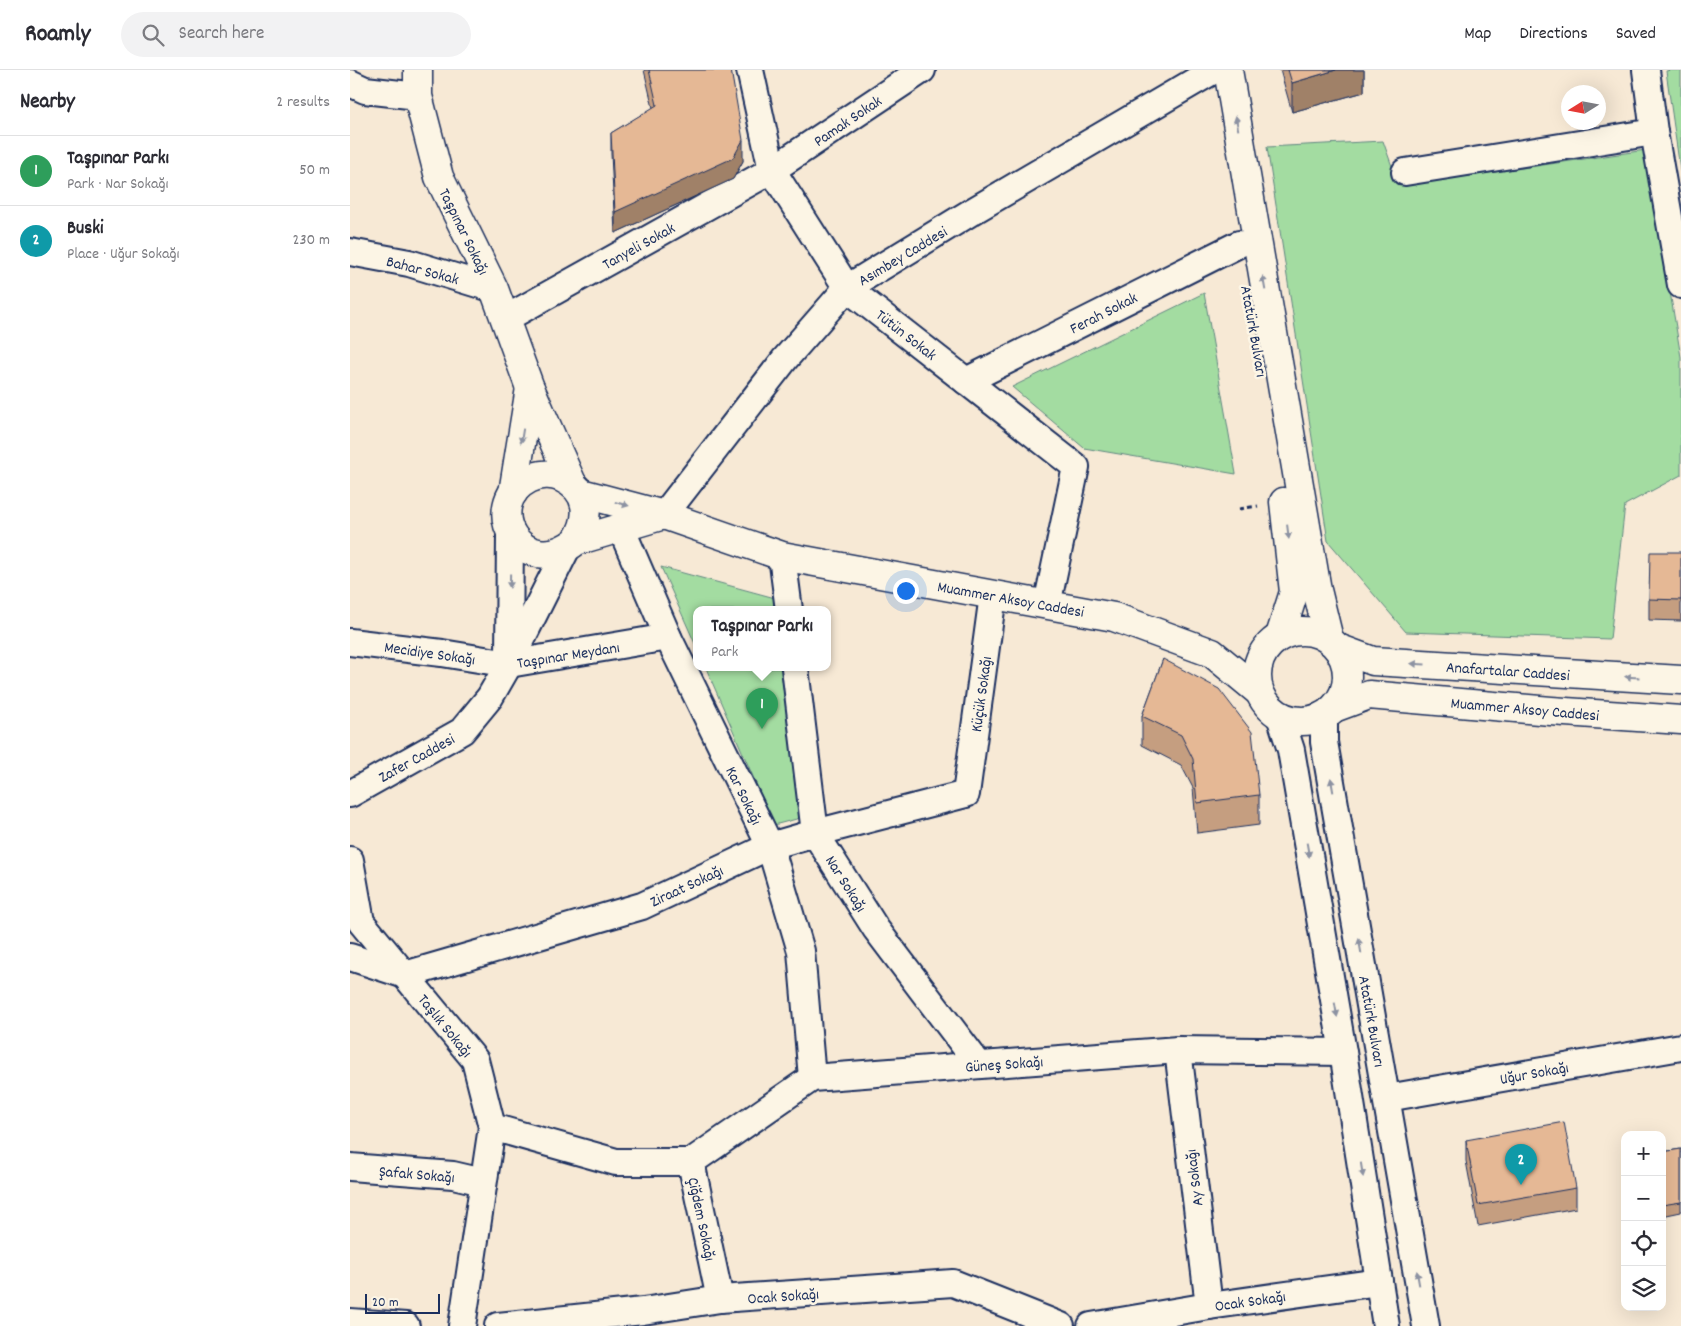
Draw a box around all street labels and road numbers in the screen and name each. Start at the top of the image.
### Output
street label: Pamak Sokak [810,91,887,153]
street label: Taşpınar Sokağı [432,185,494,279]
street label: Tanyeli Sokak [599,218,680,277]
street label: Asımbey Caddesi [854,221,952,293]
street label: Bahar Sokak [383,251,461,292]
street label: Atatürk Bulvarı [1233,284,1272,379]
street label: Ferah Sokak [1066,287,1142,341]
street label: Tütün Sokak [870,305,941,367]
street label: Muammer Aksoy Caddesi [935,576,1086,625]
street label: Mecidiye Sokağı [383,637,477,672]
street label: Taşpınar Meydanı [515,637,622,676]
street label: Küçük Sokağı [966,655,999,734]
street label: Anafartalar Caddesi [1445,657,1571,688]
street label: Muammer Aksoy Caddesi [1450,693,1600,728]
street label: Zafer Caddesi [375,729,460,790]
street label: Kar Sokağı [719,763,767,829]
street label: Nar Sokağı [818,851,871,917]
street label: Ziraat Sokağı [647,860,728,914]
street label: Atatürk Bulvarı [1351,974,1390,1069]
street label: Taşlık Sokağı [411,990,477,1063]
street label: Güneş Sokağı [964,1051,1044,1080]
street label: Uğur Sokağı [1498,1057,1571,1092]
street label: Ay Sokağı [1181,1148,1210,1207]
street label: Şafak Sokağı [378,1161,456,1190]
street label: Çiğdem Sokağı [680,1176,721,1263]
street label: Ocak Sokağı [747,1284,820,1311]
street label: Ocak Sokağı [1213,1286,1287,1319]

